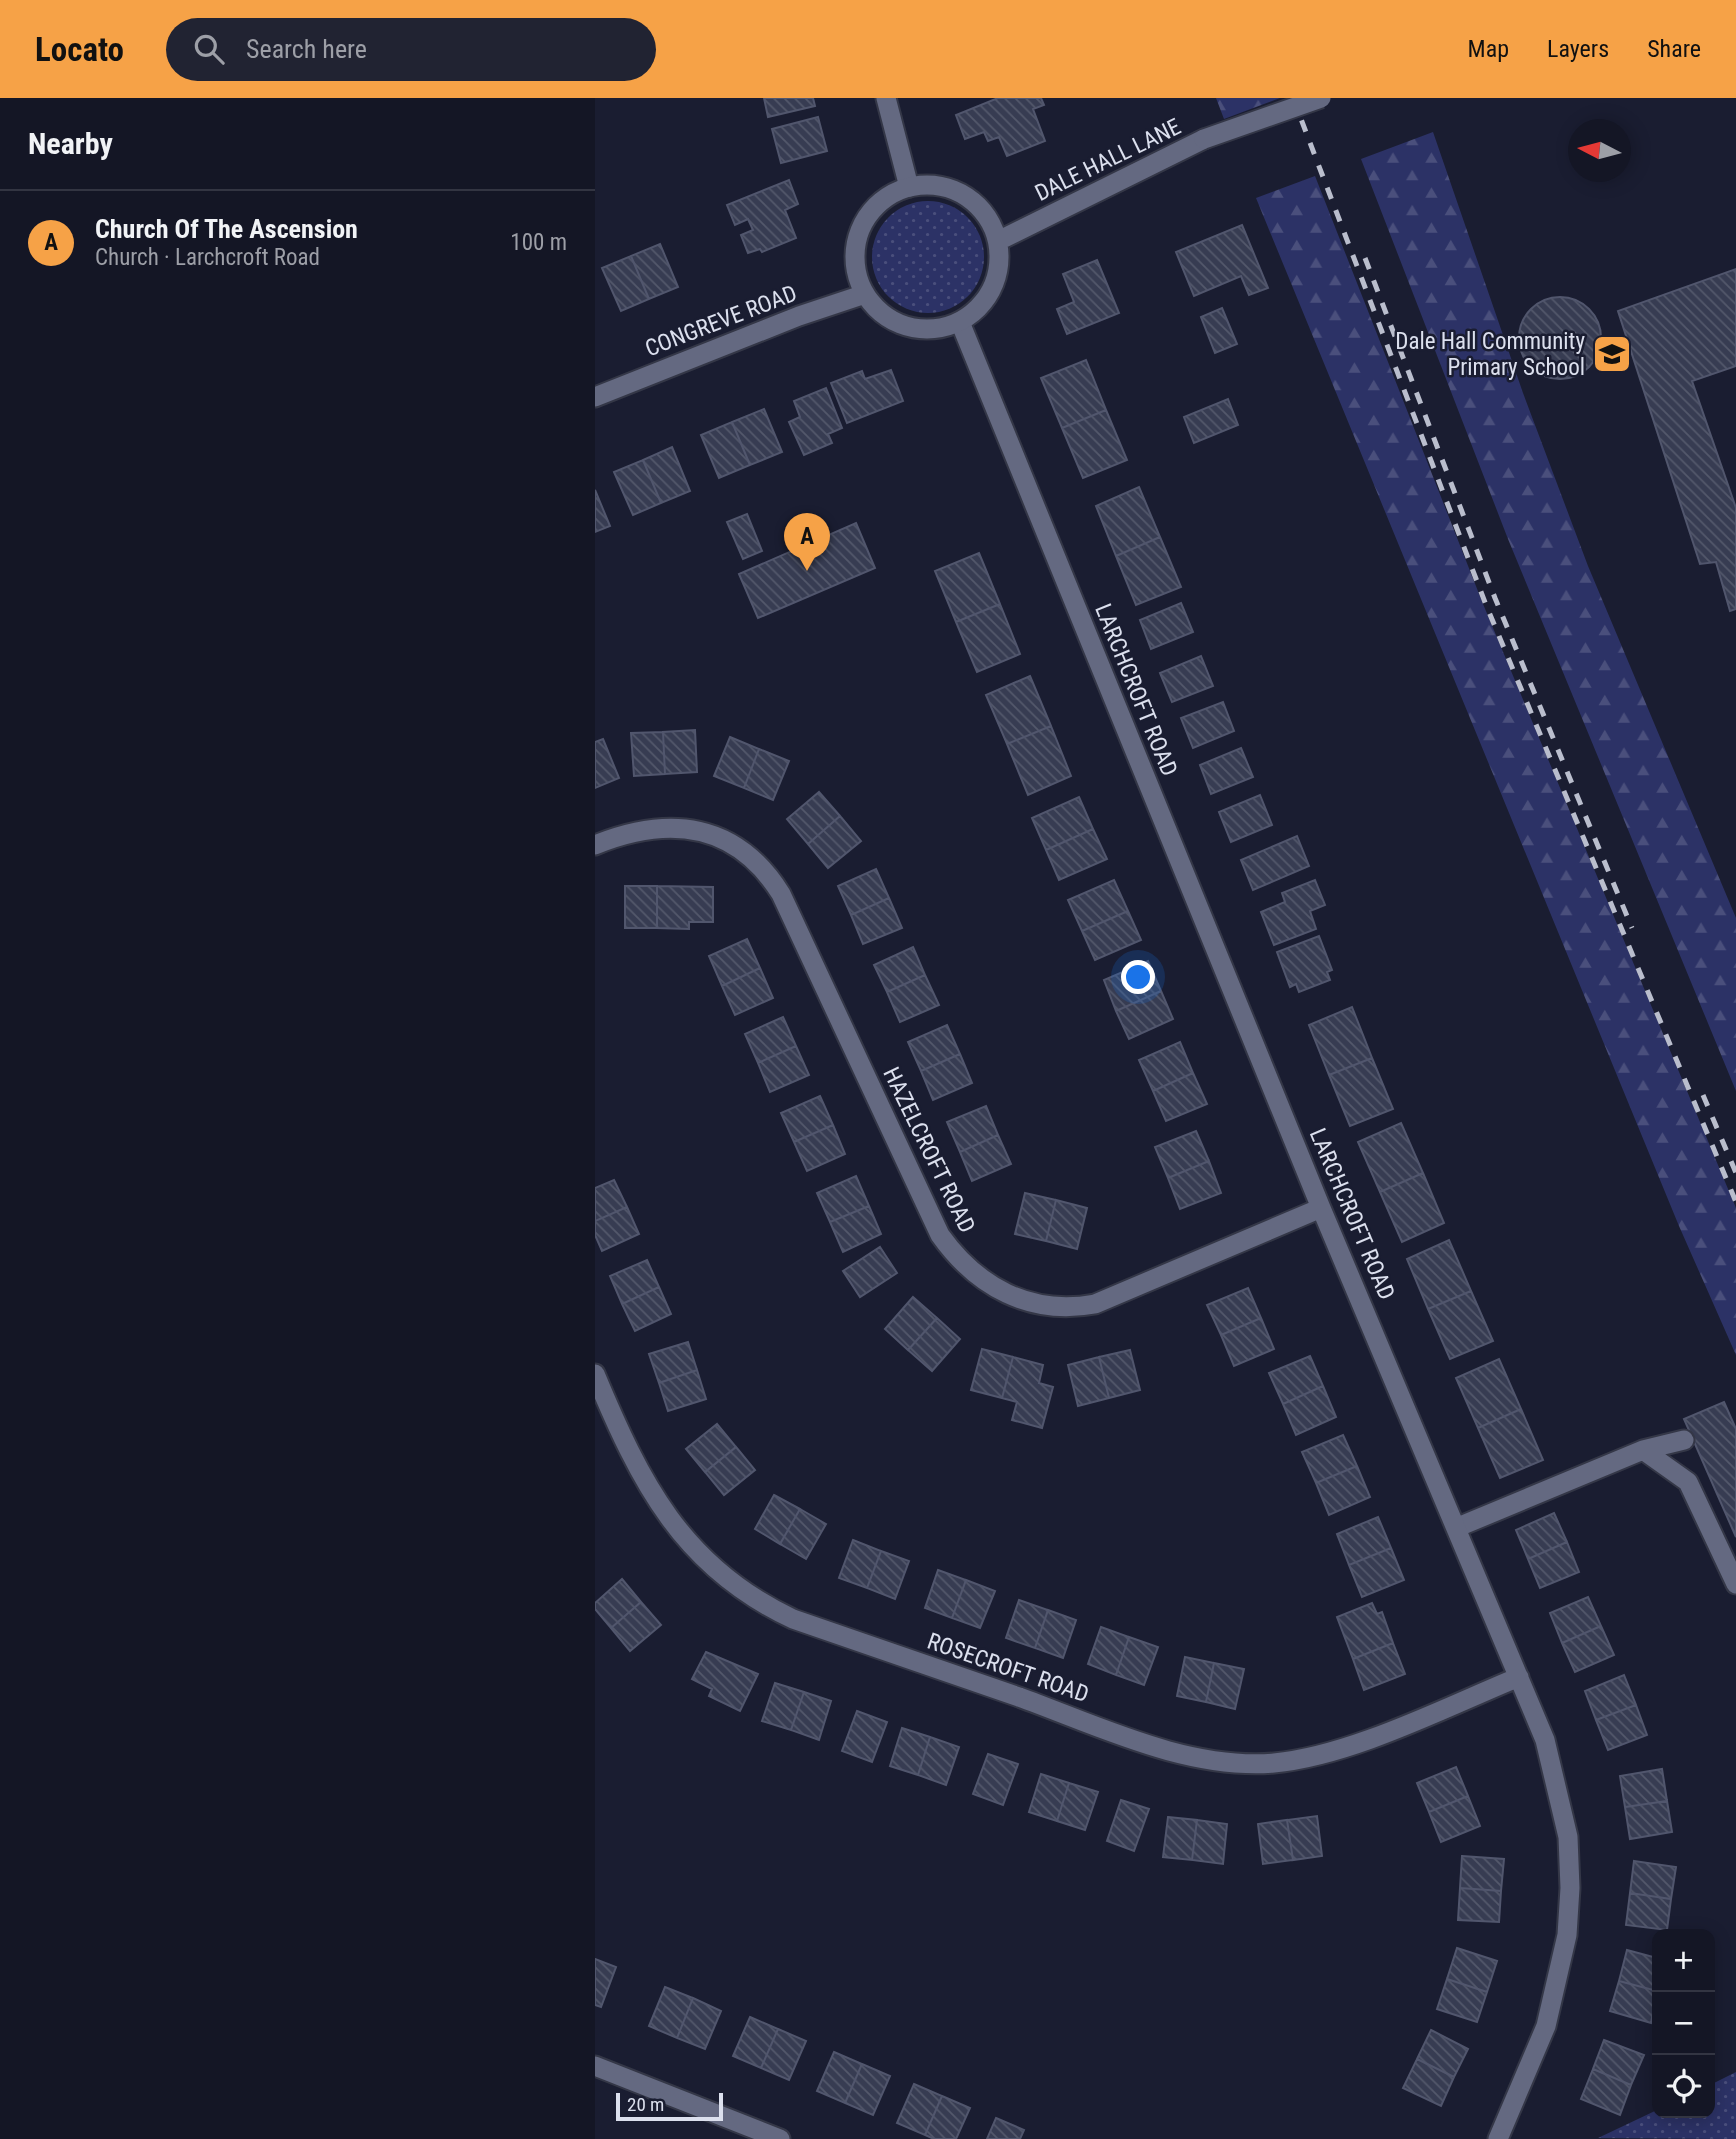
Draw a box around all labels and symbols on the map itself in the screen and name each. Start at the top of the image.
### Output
street label: DALE HALL LANE [1031,113,1185,207]
north arrow [1568,119,1631,182]
street label: CONGREVE ROAD [641,280,801,362]
place label: Dale Hall Community Primary School [1395,328,1585,381]
school or university icon: Dale Hall Community Primary School [1591,333,1633,375]
pin: A [784,513,830,571]
street label: LARCHCROFT ROAD [1089,600,1183,780]
your location [1121,960,1155,994]
street label: HAZELCROFT ROAD [877,1063,981,1237]
street label: LARCHCROFT ROAD [1304,1124,1400,1304]
street label: ROSECROFT ROAD [924,1628,1092,1708]
scale bar [616,2090,723,2122]

